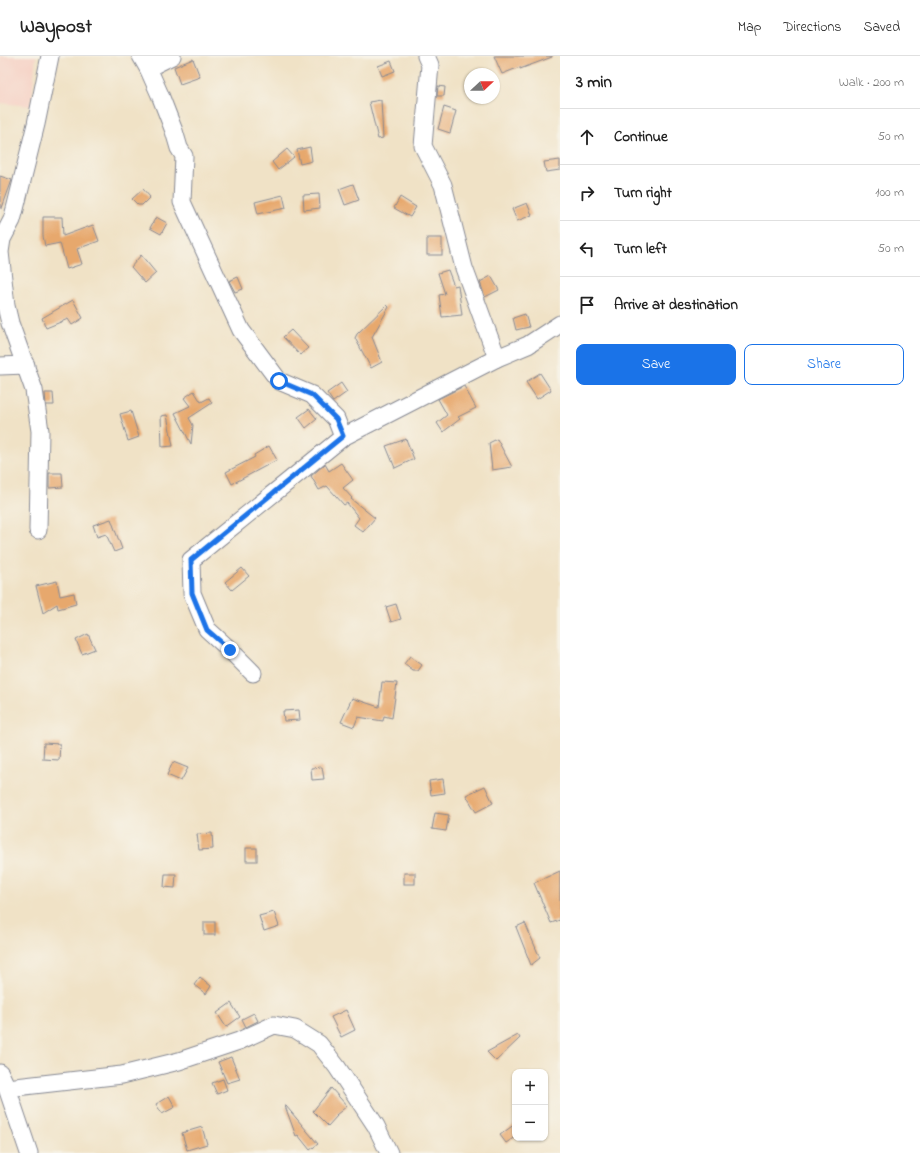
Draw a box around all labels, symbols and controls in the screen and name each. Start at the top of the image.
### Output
text: Waypost [20,14,92,41]
text: Map [738,17,761,38]
text: Directions [783,17,841,38]
text: Saved [863,17,900,38]
north arrow [464,68,500,104]
text: 3 min [576,70,612,95]
text: Walk · 200 m [839,73,904,92]
icon: ahead [576,126,598,148]
text: Continue [614,126,668,148]
text: 50 m [878,127,904,146]
icon: right [576,182,598,204]
text: Turn right [614,182,672,204]
text: 100 m [875,183,904,202]
icon: left [576,238,598,260]
text: Turn left [614,238,667,260]
text: 50 m [878,239,904,258]
icon: arrive [576,294,598,316]
text: Arrive at destination [614,294,738,316]
button: Save [576,344,736,385]
button: Share [744,344,904,385]
route start [270,372,288,390]
route end [221,641,239,659]
map controls [512,1069,548,1141]
button: + [512,1069,548,1105]
button: − [512,1105,548,1141]

